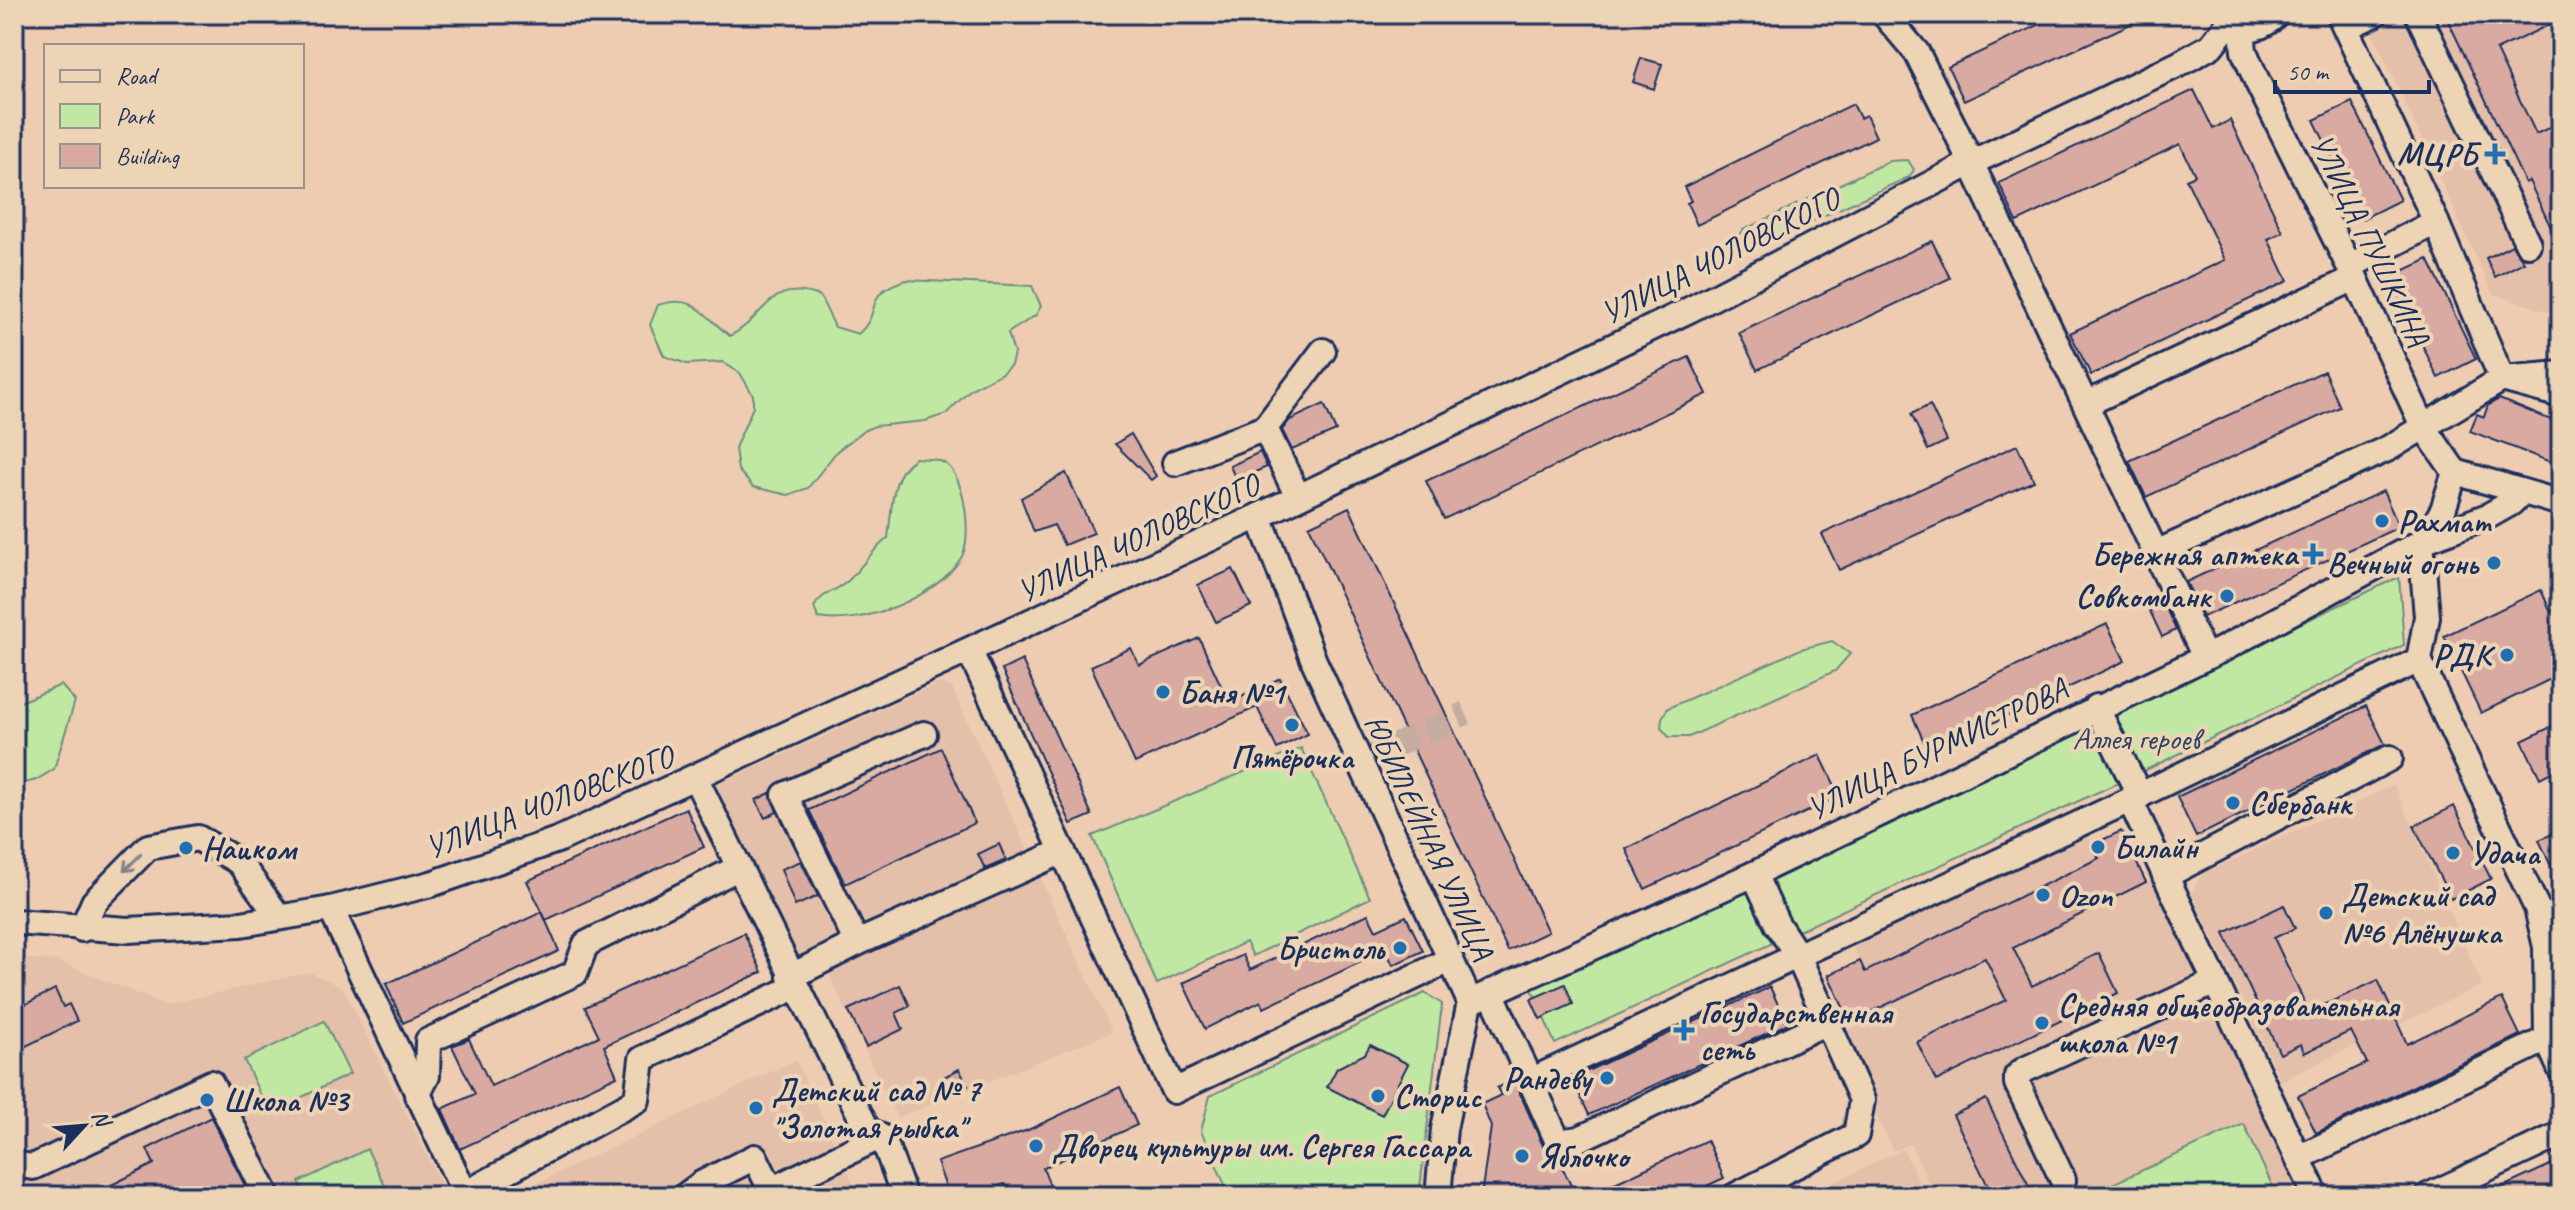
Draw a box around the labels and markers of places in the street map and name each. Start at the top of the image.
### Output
place label: МЦРБ [2397,134,2482,175]
marker: МЦРБ [2484,143,2506,165]
place label: Рахмат [2398,501,2492,542]
marker: Рахмат [2373,512,2391,530]
place label: Бережная аптека [2091,534,2300,575]
place label: Вечный огонь [2327,543,2480,584]
marker: Бережная аптека [2304,545,2322,563]
marker: Вечный огонь [2485,554,2503,572]
place label: Совкомбанк [2076,576,2213,617]
marker: Совкомбанк [2218,587,2236,605]
place label: РДК [2433,635,2496,676]
marker: РДК [2498,646,2516,664]
place label: Баня №1 [1179,672,1288,713]
marker: Баня №1 [1154,683,1172,701]
marker: Пятёрочка [1283,716,1301,734]
place label: Пятёрочка [1231,737,1355,778]
place label: Сбербанк [2249,783,2353,824]
marker: Сбербанк [2224,794,2242,812]
place label: Билайн [2114,827,2200,868]
place label: Наиком [202,828,299,869]
place label: Удача [2469,833,2541,874]
marker: Билайн [2089,838,2107,856]
marker: Наиком [177,839,195,857]
marker: Удача [2444,844,2462,862]
place label: Ozon [2059,875,2114,916]
place label: Детский сад №6 Алёнушка [2342,875,2503,953]
marker: Ozon [2034,886,2052,904]
marker: Детский сад №6 Алёнушка [2317,904,2335,922]
place label: Бристоль [1277,928,1386,969]
marker: Бристоль [1391,939,1409,957]
place label: Средняя общеобразовательная школа №1 [2058,985,2401,1063]
place label: Государственная сеть [1700,992,1895,1070]
marker: Средняя общеобразовательная школа №1 [2033,1014,2051,1032]
marker: Государственная сеть [1675,1021,1693,1039]
place label: Рандеву [1504,1058,1594,1099]
marker: Рандеву [1598,1069,1616,1087]
place label: Детский сад № 7 "Золотая рыбка" [772,1070,984,1148]
place label: Сторис [1394,1076,1482,1117]
place label: Школа №3 [223,1080,350,1121]
marker: Сторис [1369,1087,1387,1105]
marker: Школа №3 [198,1091,216,1109]
marker: Детский сад № 7 "Золотая рыбка" [747,1099,765,1117]
place label: Дворец культуры им. Сергея Гассара [1052,1126,1473,1167]
place label: Яблочко [1538,1136,1632,1177]
marker: Дворец культуры им. Сергея Гассара [1027,1137,1045,1155]
marker: Яблочко [1513,1147,1531,1165]

